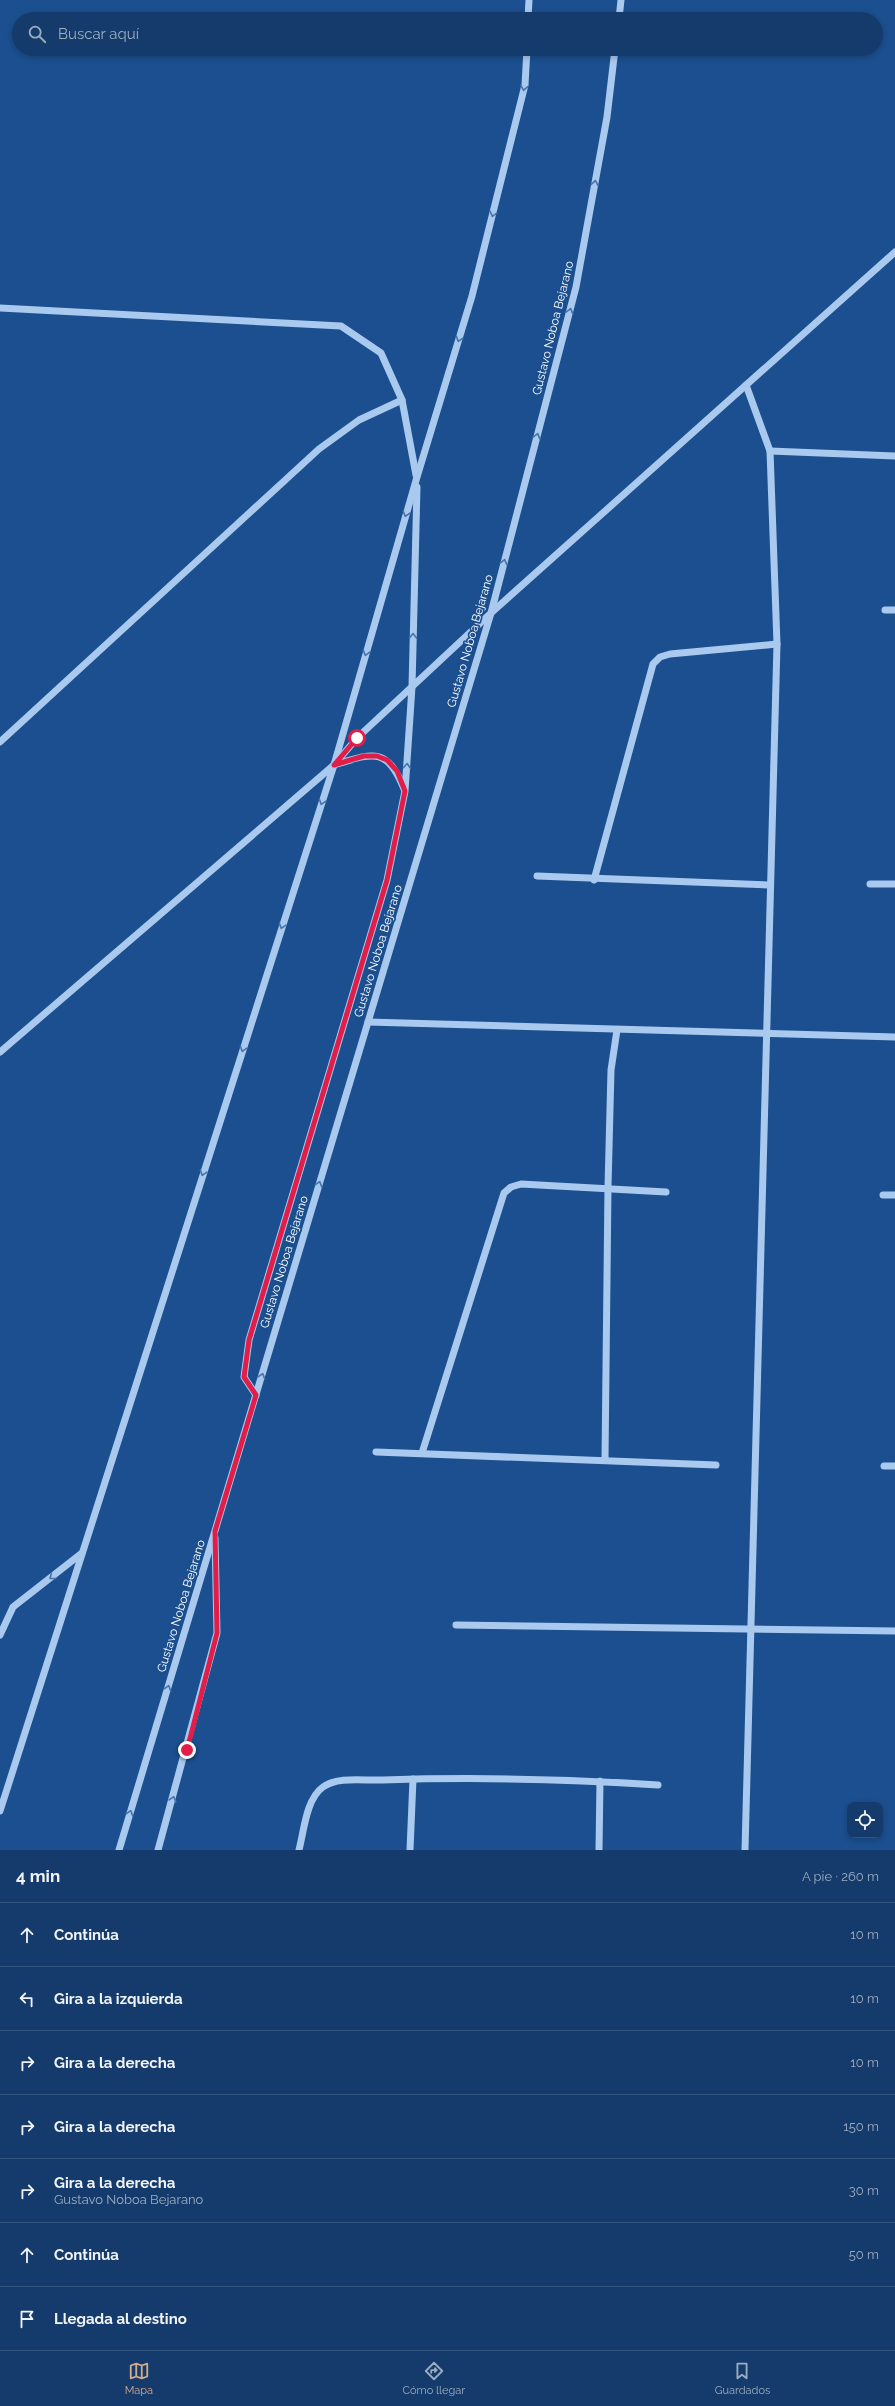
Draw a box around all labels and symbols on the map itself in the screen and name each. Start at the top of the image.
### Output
one-way arrow [521,85,529,91]
one-way arrow [590,180,599,186]
one-way arrow [489,211,497,217]
street label: Gustavo Noboa Bejarano [530,259,576,397]
one-way arrow [565,307,574,314]
one-way arrow [455,336,464,343]
one-way arrow [532,433,541,440]
one-way arrow [402,510,411,517]
one-way arrow [499,559,508,566]
street label: Gustavo Noboa Bejarano [444,573,496,709]
one-way arrow [409,633,417,639]
one-way arrow [362,649,371,656]
route start [348,729,366,747]
one-way arrow [402,763,411,769]
one-way arrow [318,798,327,805]
street label: Gustavo Noboa Bejarano [351,883,405,1019]
one-way arrow [279,922,287,929]
one-way arrow [239,1046,248,1053]
one-way arrow [200,1170,208,1177]
one-way arrow [314,1181,323,1188]
street label: Gustavo Noboa Bejarano [257,1194,311,1330]
one-way arrow [257,1373,266,1380]
street label: Gustavo Noboa Bejarano [154,1538,208,1674]
one-way arrow [49,1572,56,1579]
one-way arrow [163,1685,172,1692]
route end [178,1741,196,1759]
one-way arrow [168,1796,177,1803]
one-way arrow [125,1809,134,1816]

